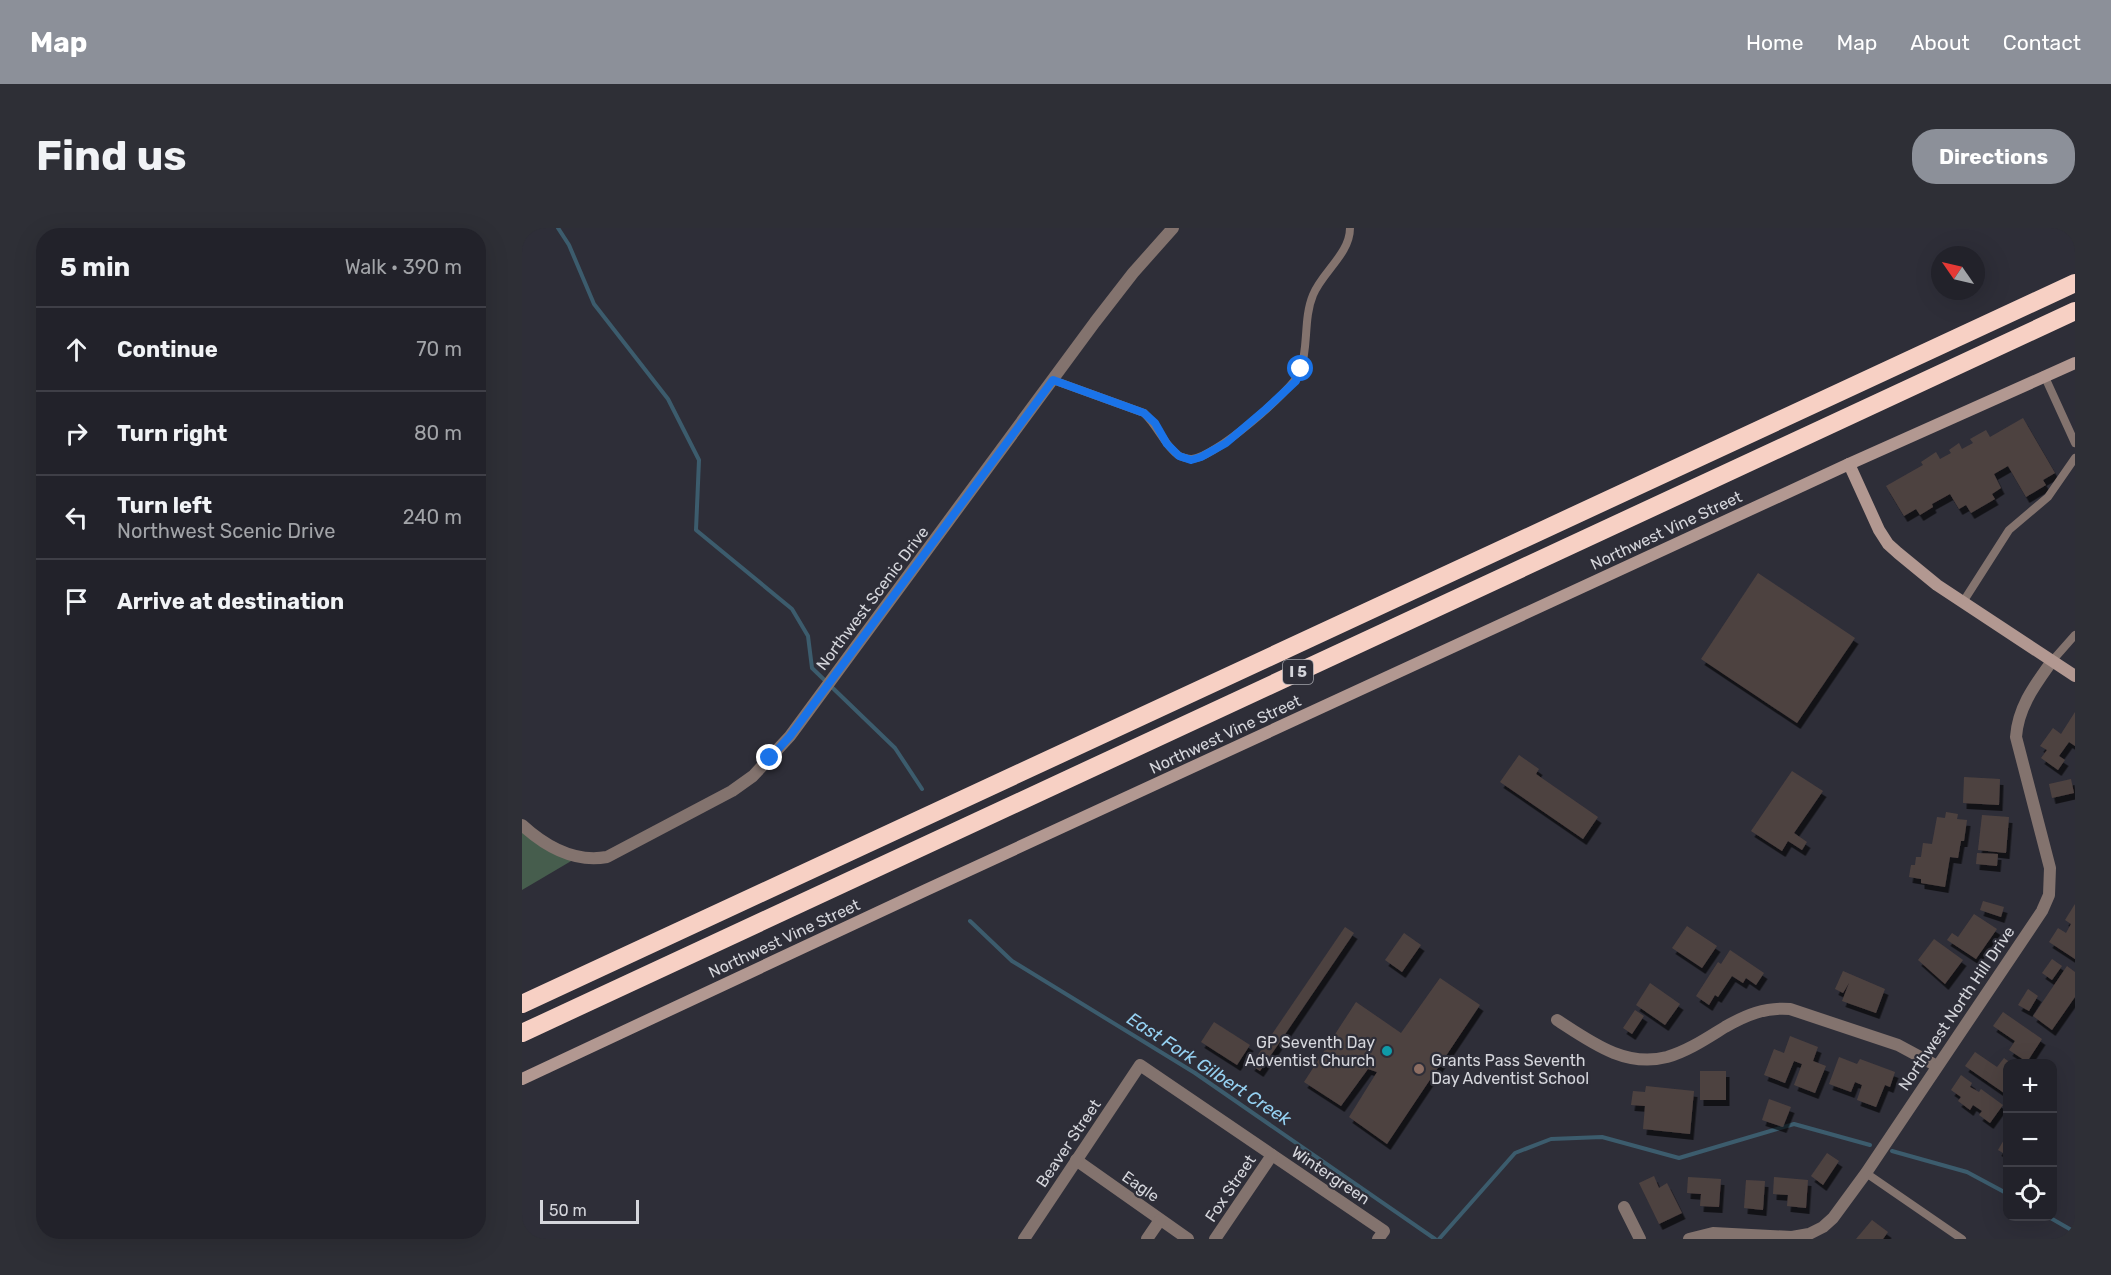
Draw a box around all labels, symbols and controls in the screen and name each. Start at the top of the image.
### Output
text: Map [30,26,87,59]
text: Home [1746,30,1803,55]
text: Map [1836,30,1877,55]
text: About [1910,30,1970,55]
text: Contact [2003,30,2081,55]
button: Directions [1912,129,2075,184]
text: Find us [36,131,187,181]
north arrow [1931,246,1985,300]
text: 5 min [60,252,130,283]
text: Walk · 390 m [345,255,462,279]
icon: ahead [60,333,93,366]
text: Continue [117,336,218,363]
text: 70 m [416,337,462,361]
route start [1287,355,1313,381]
icon: right [60,417,93,450]
text: Turn right [117,420,227,447]
text: 80 m [414,421,462,445]
street label: Northwest Vine Street [1587,487,1745,574]
text: Turn left [117,492,212,519]
icon: left [60,501,93,534]
text: 240 m [403,505,462,529]
text: Northwest Scenic Drive [117,519,335,543]
street label: Northwest Scenic Drive [812,523,933,674]
icon: arrive [60,585,93,618]
text: Arrive at destination [117,588,344,615]
road number: I 5 [1283,660,1313,684]
street label: Northwest Vine Street [1146,691,1304,778]
route end [756,744,782,770]
street label: Northwest Vine Street [705,895,863,982]
street label: Northwest North Hill Drive [1894,923,2019,1094]
water label: East Fork Gilbert Creek [1123,1008,1296,1131]
place label: GP Seventh Day Adventist Church [1245,1033,1375,1070]
marker: GP Seventh Day Adventist Church [1380,1044,1394,1058]
place label: Grants Pass Seventh Day Adventist School [1431,1051,1589,1088]
map controls [2003,1059,2057,1221]
button: + [2003,1059,2057,1113]
marker: Grants Pass Seventh Day Adventist School [1412,1062,1426,1076]
street label: Beaver Street [1032,1096,1105,1191]
button: − [2003,1113,2057,1167]
street label: Wintergreen [1288,1142,1374,1209]
street label: Fox Street [1201,1151,1260,1225]
street label: Eagle [1118,1167,1163,1206]
button: locate [2003,1167,2057,1221]
scale bar [540,1197,639,1224]
text: 50 m [549,1201,587,1220]

